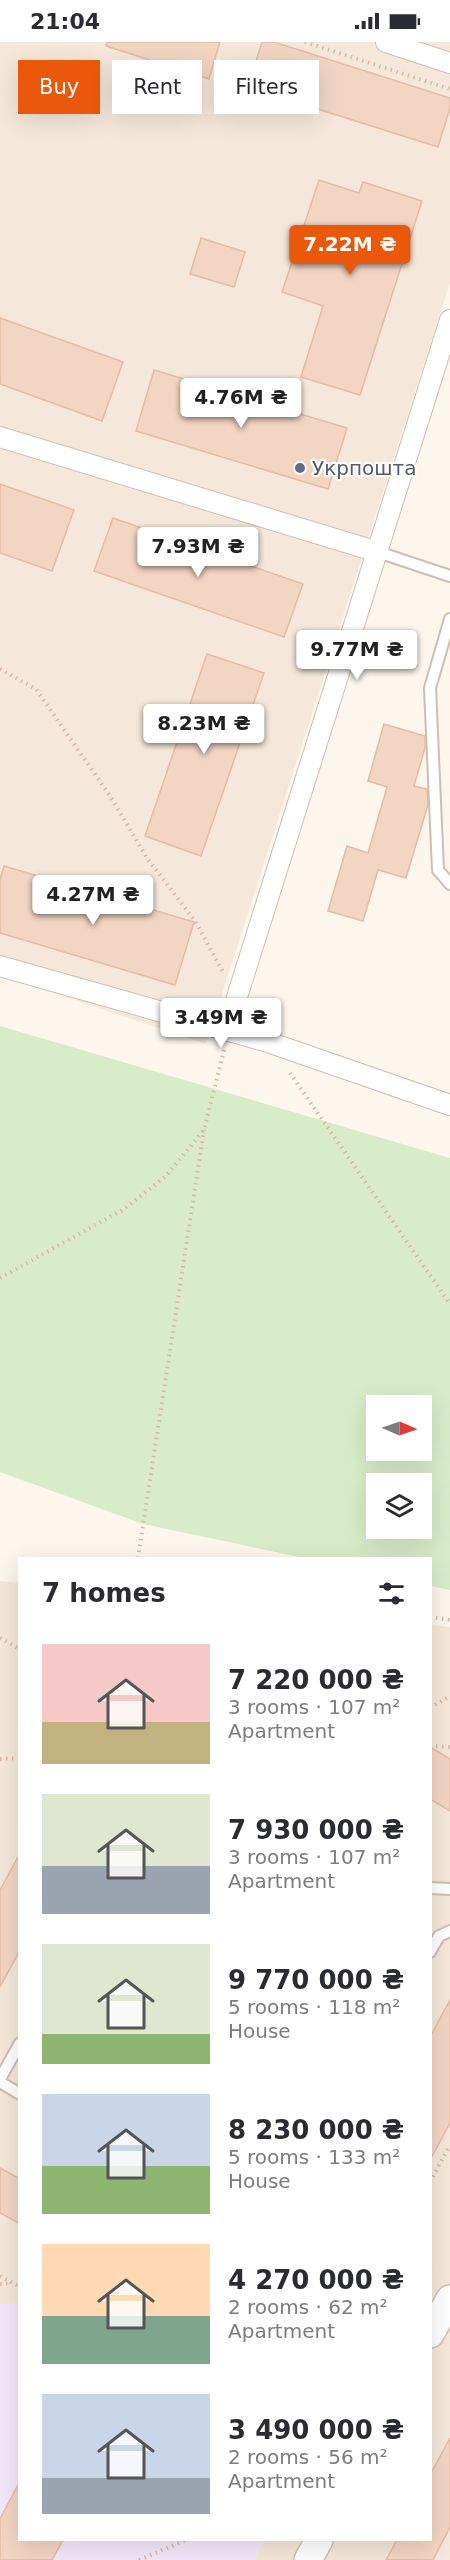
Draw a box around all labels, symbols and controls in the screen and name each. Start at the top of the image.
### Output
text: 21:04 [30,9,100,34]
chip: Buy [18,60,100,114]
chip: Rent [112,60,202,114]
chip: Filters [214,60,319,114]
pin: 7.22M ₴ [295,225,405,276]
text: 7.22M ₴ [303,232,397,256]
pin: 4.76M ₴ [186,378,296,429]
text: 4.76M ₴ [194,385,288,409]
place label: Укрпошта [312,456,416,480]
marker: Укрпошта [293,461,307,475]
pin: 7.93M ₴ [143,527,253,578]
text: 7.93M ₴ [151,534,245,558]
pin: 9.77M ₴ [302,630,412,681]
text: 9.77M ₴ [310,637,404,661]
pin: 8.23M ₴ [149,704,259,755]
text: 8.23M ₴ [157,711,251,735]
pin: 4.27M ₴ [38,875,148,926]
text: 4.27M ₴ [46,882,140,906]
pin: 3.49M ₴ [166,998,276,1049]
text: 3.49M ₴ [174,1005,268,1029]
north arrow [366,1395,432,1461]
map controls [366,1395,432,1539]
button: layers [366,1473,432,1539]
icon: filters [375,1577,408,1610]
text: 7 homes [42,1578,166,1608]
text: 7 220 000 ₴ [228,1665,404,1695]
icon: home [90,1668,162,1740]
text: 3 rooms · 107 m² [228,1695,400,1719]
text: Apartment [228,1719,335,1743]
text: 7 930 000 ₴ [228,1815,404,1845]
icon: home [90,1818,162,1890]
text: 3 rooms · 107 m² [228,1845,400,1869]
text: Apartment [228,1869,335,1893]
text: 9 770 000 ₴ [228,1965,404,1995]
icon: home [90,1968,162,2040]
text: 5 rooms · 118 m² [228,1995,400,2019]
text: House [228,2019,291,2043]
text: 8 230 000 ₴ [228,2115,404,2145]
icon: home [90,2118,162,2190]
text: 5 rooms · 133 m² [228,2145,400,2169]
text: House [228,2169,291,2193]
text: 4 270 000 ₴ [228,2265,404,2295]
icon: home [90,2268,162,2340]
text: 2 rooms · 62 m² [228,2295,388,2319]
text: Apartment [228,2319,335,2343]
text: 3 490 000 ₴ [228,2415,404,2445]
icon: home [90,2418,162,2490]
text: 2 rooms · 56 m² [228,2445,388,2469]
text: Apartment [228,2469,335,2493]

